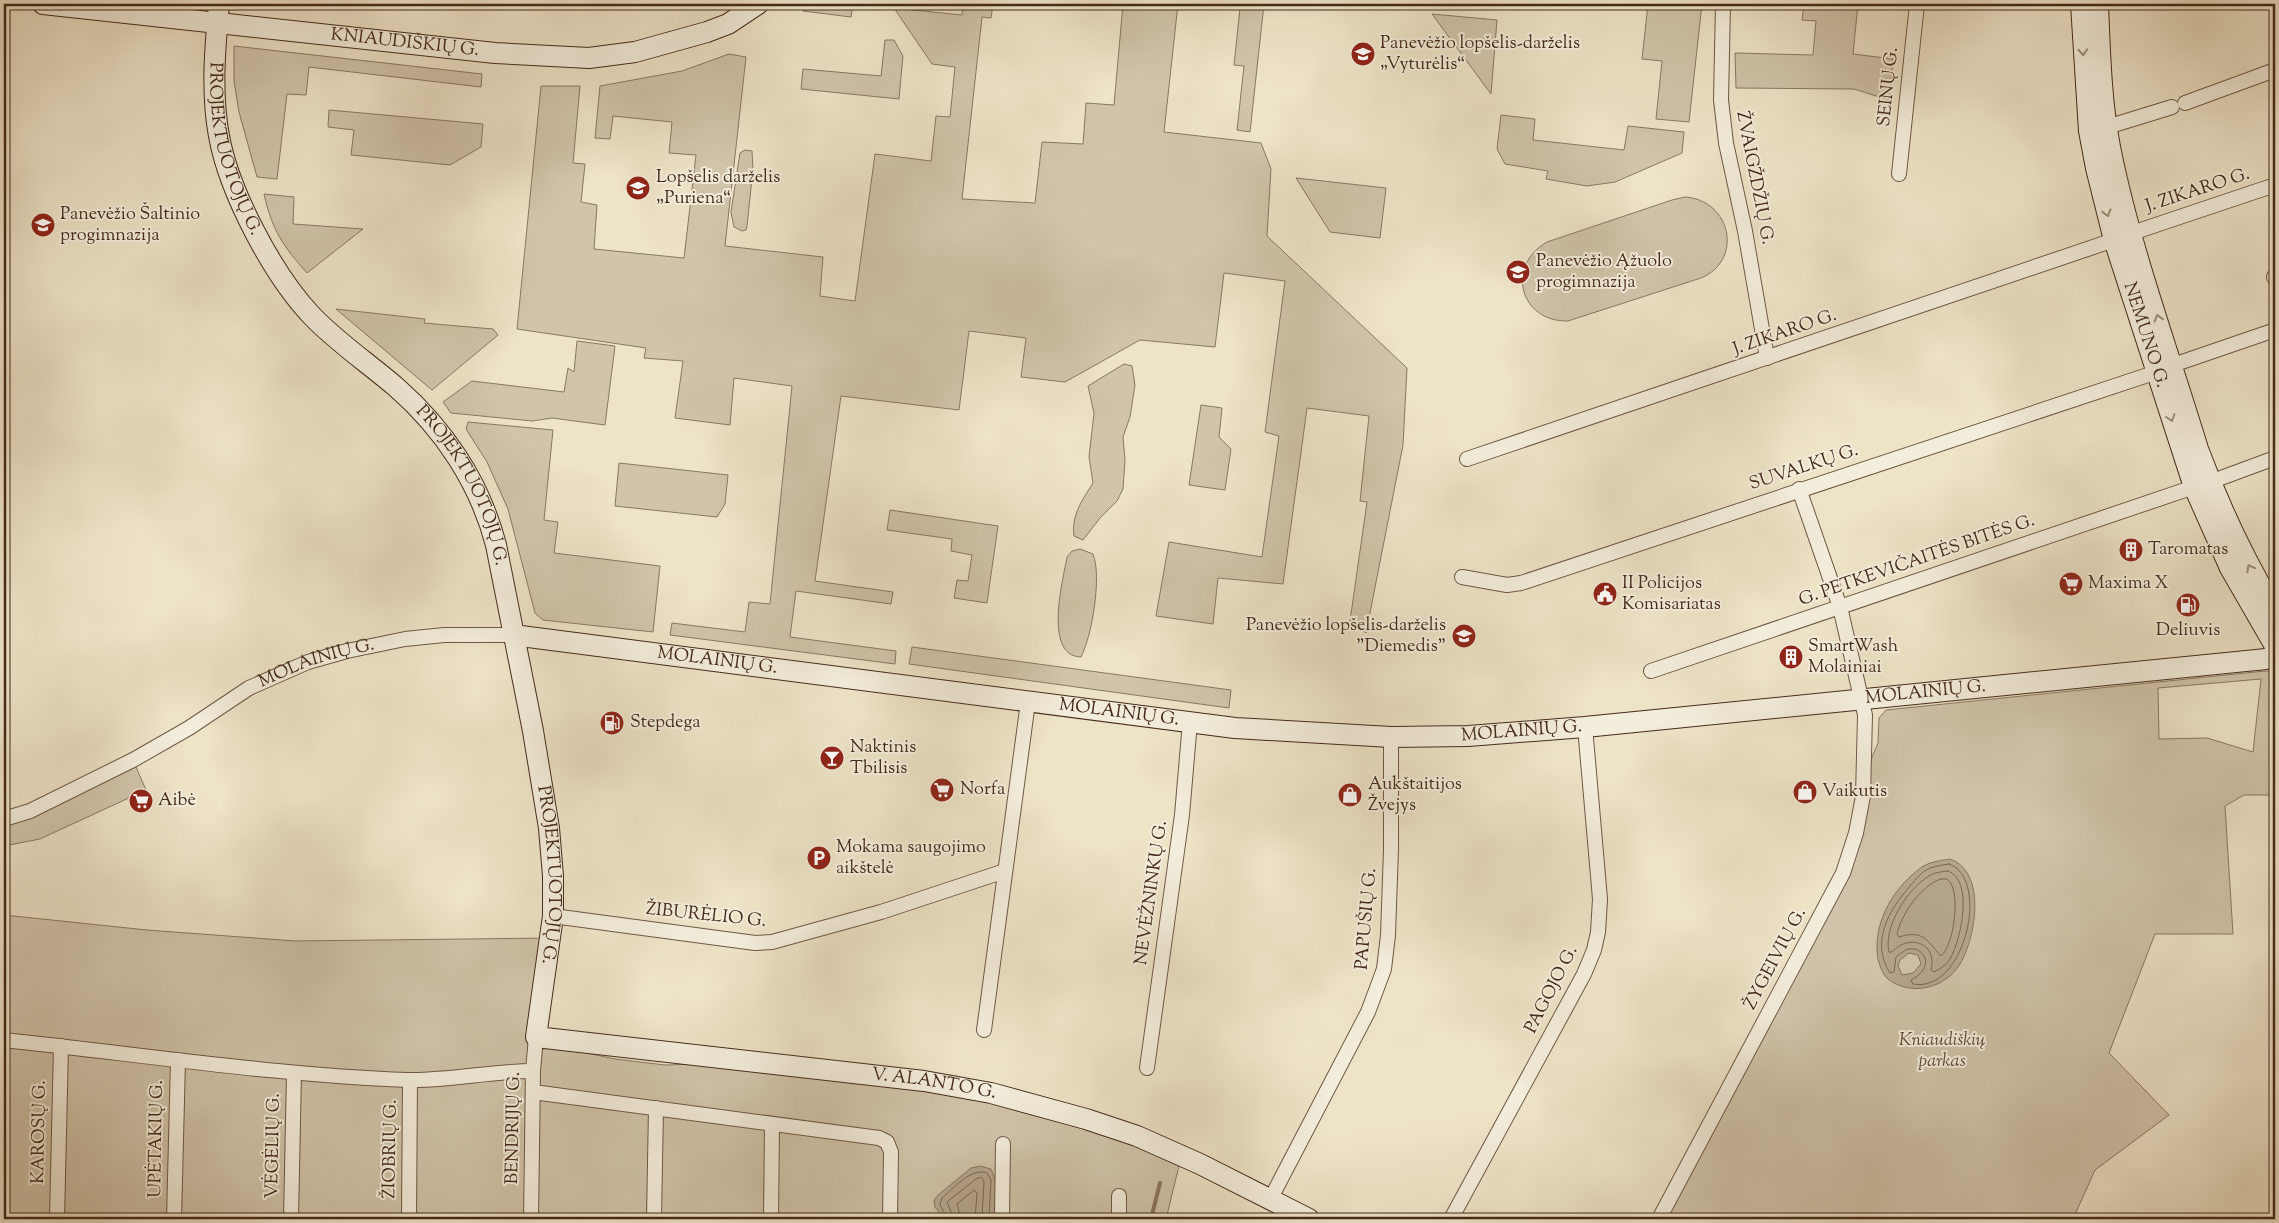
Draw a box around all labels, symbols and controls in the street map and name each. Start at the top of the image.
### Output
street label: KNIAUDIŠKIŲ G. [329,22,480,64]
place label: Panevėžio lopšelis-darželis „Vyturėlis“ [1380,31,1580,78]
school or university icon: Panevėžio lopšelis-darželis „Vyturėlis“ [1350,41,1376,67]
street label: SEINŲ G. [1872,46,1906,128]
one-way arrow [2077,49,2088,57]
street label: PROJEKTUOTOJŲ G. [201,62,267,240]
street label: ŽVAIGŽDŽIŲ G. [1728,109,1780,247]
street label: J. ZIKARO G. [2142,162,2253,220]
place label: Lopšelis darželis „Puriena“ [656,165,780,212]
school or university icon: Lopšelis darželis „Puriena“ [625,175,651,201]
place label: Panevėžio Šaltinio progimnazija [60,202,200,249]
one-way arrow [2101,208,2112,217]
school or university icon: Panevėžio Šaltinio progimnazija [30,212,56,238]
place label: Panevėžio Ąžuolo progimnazija [1536,249,1672,296]
school or university icon: Panevėžio Ąžuolo progimnazija [1505,259,1531,285]
street label: NEMUNO G. [2116,279,2174,391]
street label: J. ZIKARO G. [1729,303,1840,363]
one-way arrow [2154,315,2164,323]
street label: PROJEKTUOTOJŲ G. [409,400,513,568]
one-way arrow [2166,413,2176,421]
street label: SUVALKŲ G. [1746,438,1862,498]
street label: G. PETKEVIČAITĖS BITĖS G. [1795,507,2038,614]
building icon: Taromatas [2118,537,2144,563]
place label: Taromatas [2148,537,2228,563]
one-way arrow [2246,564,2256,573]
place label: II Policijos Komisariatas [1622,571,1721,618]
supermarket icon: Maxima X [2058,571,2084,597]
place label: Maxima X [2088,571,2169,597]
public building icon: II Policijos Komisariatas [1592,581,1618,607]
fuel station icon: Deliuvis [2175,592,2201,618]
place label: Panevėžio lopšelis-darželis "Diemedis" [1246,613,1446,660]
place label: Deliuvis [2156,618,2220,644]
school or university icon: Panevėžio lopšelis-darželis "Diemedis" [1451,623,1477,649]
street label: MOLAINIŲ G. [254,633,377,695]
place label: SmartWash Molainiai [1808,634,1899,681]
street label: MOLAINIŲ G. [656,641,779,682]
building icon: SmartWash Molainiai [1778,644,1804,670]
street label: MOLAINIŲ G. [1864,674,1987,712]
street label: MOLAINIŲ G. [1057,692,1181,734]
fuel station icon: Stepdega [599,710,625,736]
place label: Stepdega [630,710,701,736]
street label: MOLAINIŲ G. [1460,714,1583,749]
place label: Naktinis Tbilisis [850,735,916,782]
bar icon: Naktinis Tbilisis [819,745,845,771]
place label: Aukštaitijos Žvejys [1368,772,1462,819]
supermarket icon: Norfa [929,777,955,803]
place label: Norfa [960,777,1005,803]
shop icon: Vaikutis [1792,779,1818,805]
place label: Vaikutis [1822,779,1887,805]
shop icon: Aukštaitijos Žvejys [1337,782,1363,808]
street label: PROJEKTUOTOJŲ G. [529,784,566,966]
supermarket icon: Aibė [128,788,154,814]
place label: Aibė [158,788,196,814]
street label: NEVĖŽNINKŲ G. [1129,819,1175,967]
place label: Mokama saugojimo aikštelė [836,835,986,882]
parking icon: Mokama saugojimo aikštelė [806,845,832,871]
street label: PAPUŠIŲ G. [1350,867,1384,971]
street label: ŽIBURĖLIO G. [644,897,768,935]
street label: ŽYGEIVIŲ G. [1738,903,1814,1015]
street label: PAGOJO G. [1519,942,1585,1038]
park label: Kniaudiškių parkas [1899,1028,1986,1075]
street label: V. ALANTO G. [870,1062,1000,1107]
street label: BENDRIJŲ G. [500,1071,528,1185]
street label: KAROSŲ G. [26,1080,54,1184]
street label: UPĖTAKIŲ G. [143,1080,171,1198]
street label: VĖGĖLIŲ G. [260,1093,288,1199]
street label: ŽIOBRIŲ G. [377,1099,405,1199]

